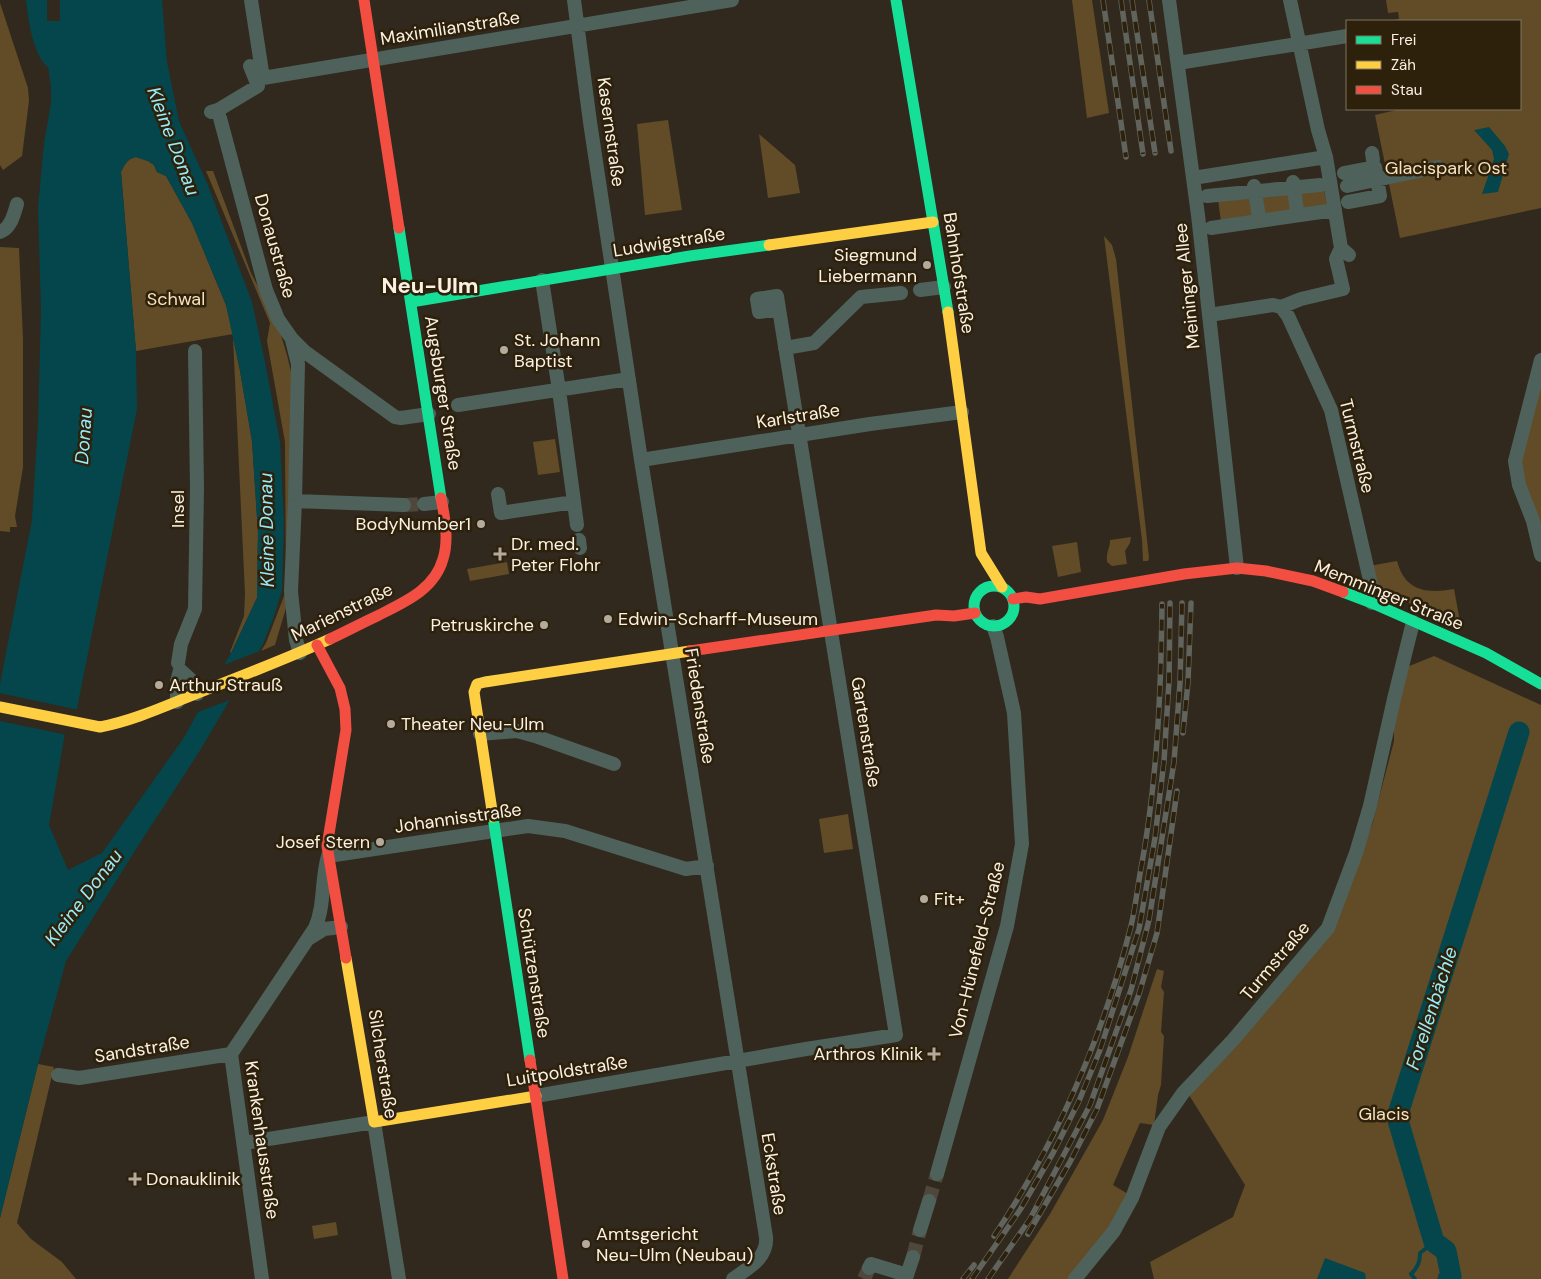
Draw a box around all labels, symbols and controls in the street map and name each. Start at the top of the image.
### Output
street label: Maximilianstraße [378,5,522,51]
legend [1346,20,1521,110]
text: Frei [1391,30,1416,50]
text: Zäh [1391,55,1416,75]
street label: Kasernstraße [591,76,631,188]
text: Stau [1391,80,1422,100]
water label: Kleine Donau [141,83,206,199]
park label: Glacispark Ost [1385,156,1507,180]
street label: Donaustraße [249,191,301,301]
street label: Bahnhofstraße [938,211,980,335]
street label: Ludwigstraße [611,221,727,263]
street label: Meininger Allee [1168,222,1206,350]
place label: Siegmund Liebermann [818,243,917,288]
marker: Siegmund Liebermann [921,259,933,271]
district label: Neu-Ulm [381,271,479,300]
park label: Schwal [147,287,205,311]
street label: Augsburger Straße [419,314,467,472]
place label: St. Johann Baptist [514,328,600,373]
marker: St. Johann Baptist [498,344,510,356]
street label: Turmstraße [1334,396,1380,496]
street label: Karlstraße [754,398,842,434]
water label: Donau [69,407,98,465]
water label: Kleine Donau [253,472,280,588]
street label: Insel [166,490,190,528]
place label: BodyNumber1 [356,512,471,536]
marker: BodyNumber1 [475,518,487,530]
place label: Dr. med. Peter Flohr [511,532,601,577]
marker: Dr. med. Peter Flohr [493,547,507,561]
street label: Memminger Straße [1311,554,1467,636]
street label: Marienstraße [287,577,397,647]
place label: Edwin-Scharff-Museum [618,607,818,631]
place label: Petruskirche [431,613,534,637]
marker: Edwin-Scharff-Museum [602,613,614,625]
marker: Petruskirche [538,619,550,631]
street label: Friedenstraße [679,646,721,766]
place label: Arthur Strauß [169,673,283,697]
street label: Gartenstraße [845,675,887,789]
marker: Arthur Strauß [153,679,165,691]
place label: Theater Neu-Ulm [401,712,544,736]
marker: Theater Neu-Ulm [385,718,397,730]
street label: Johannisstraße [393,797,523,839]
place label: Josef Stern [276,830,370,854]
marker: Josef Stern [374,836,386,848]
water label: Kleine Donau [39,844,128,951]
street label: Von-Hünefeld-Straße [943,859,1011,1041]
place label: Fit+ [934,887,965,911]
marker: Fit+ [918,893,930,905]
street label: Schützenstraße [512,906,556,1040]
street label: Turmstraße [1235,916,1315,1006]
water label: Forellenbächle [1400,943,1463,1073]
street label: Silcherstraße [363,1008,403,1120]
street label: Sandstraße [93,1030,191,1068]
place label: Arthros Klinik [814,1042,923,1066]
marker: Arthros Klinik [927,1047,941,1061]
street label: Luitpoldstraße [505,1050,629,1092]
street label: Krankenhausstraße [239,1059,285,1221]
park label: Glacis [1358,1102,1410,1126]
street label: Eckstraße [756,1131,792,1217]
place label: Donauklinik [146,1167,241,1191]
marker: Donauklinik [128,1172,142,1186]
place label: Amtsgericht Neu-Ulm (Neubau) [596,1222,753,1267]
marker: Amtsgericht Neu-Ulm (Neubau) [580,1238,592,1250]

